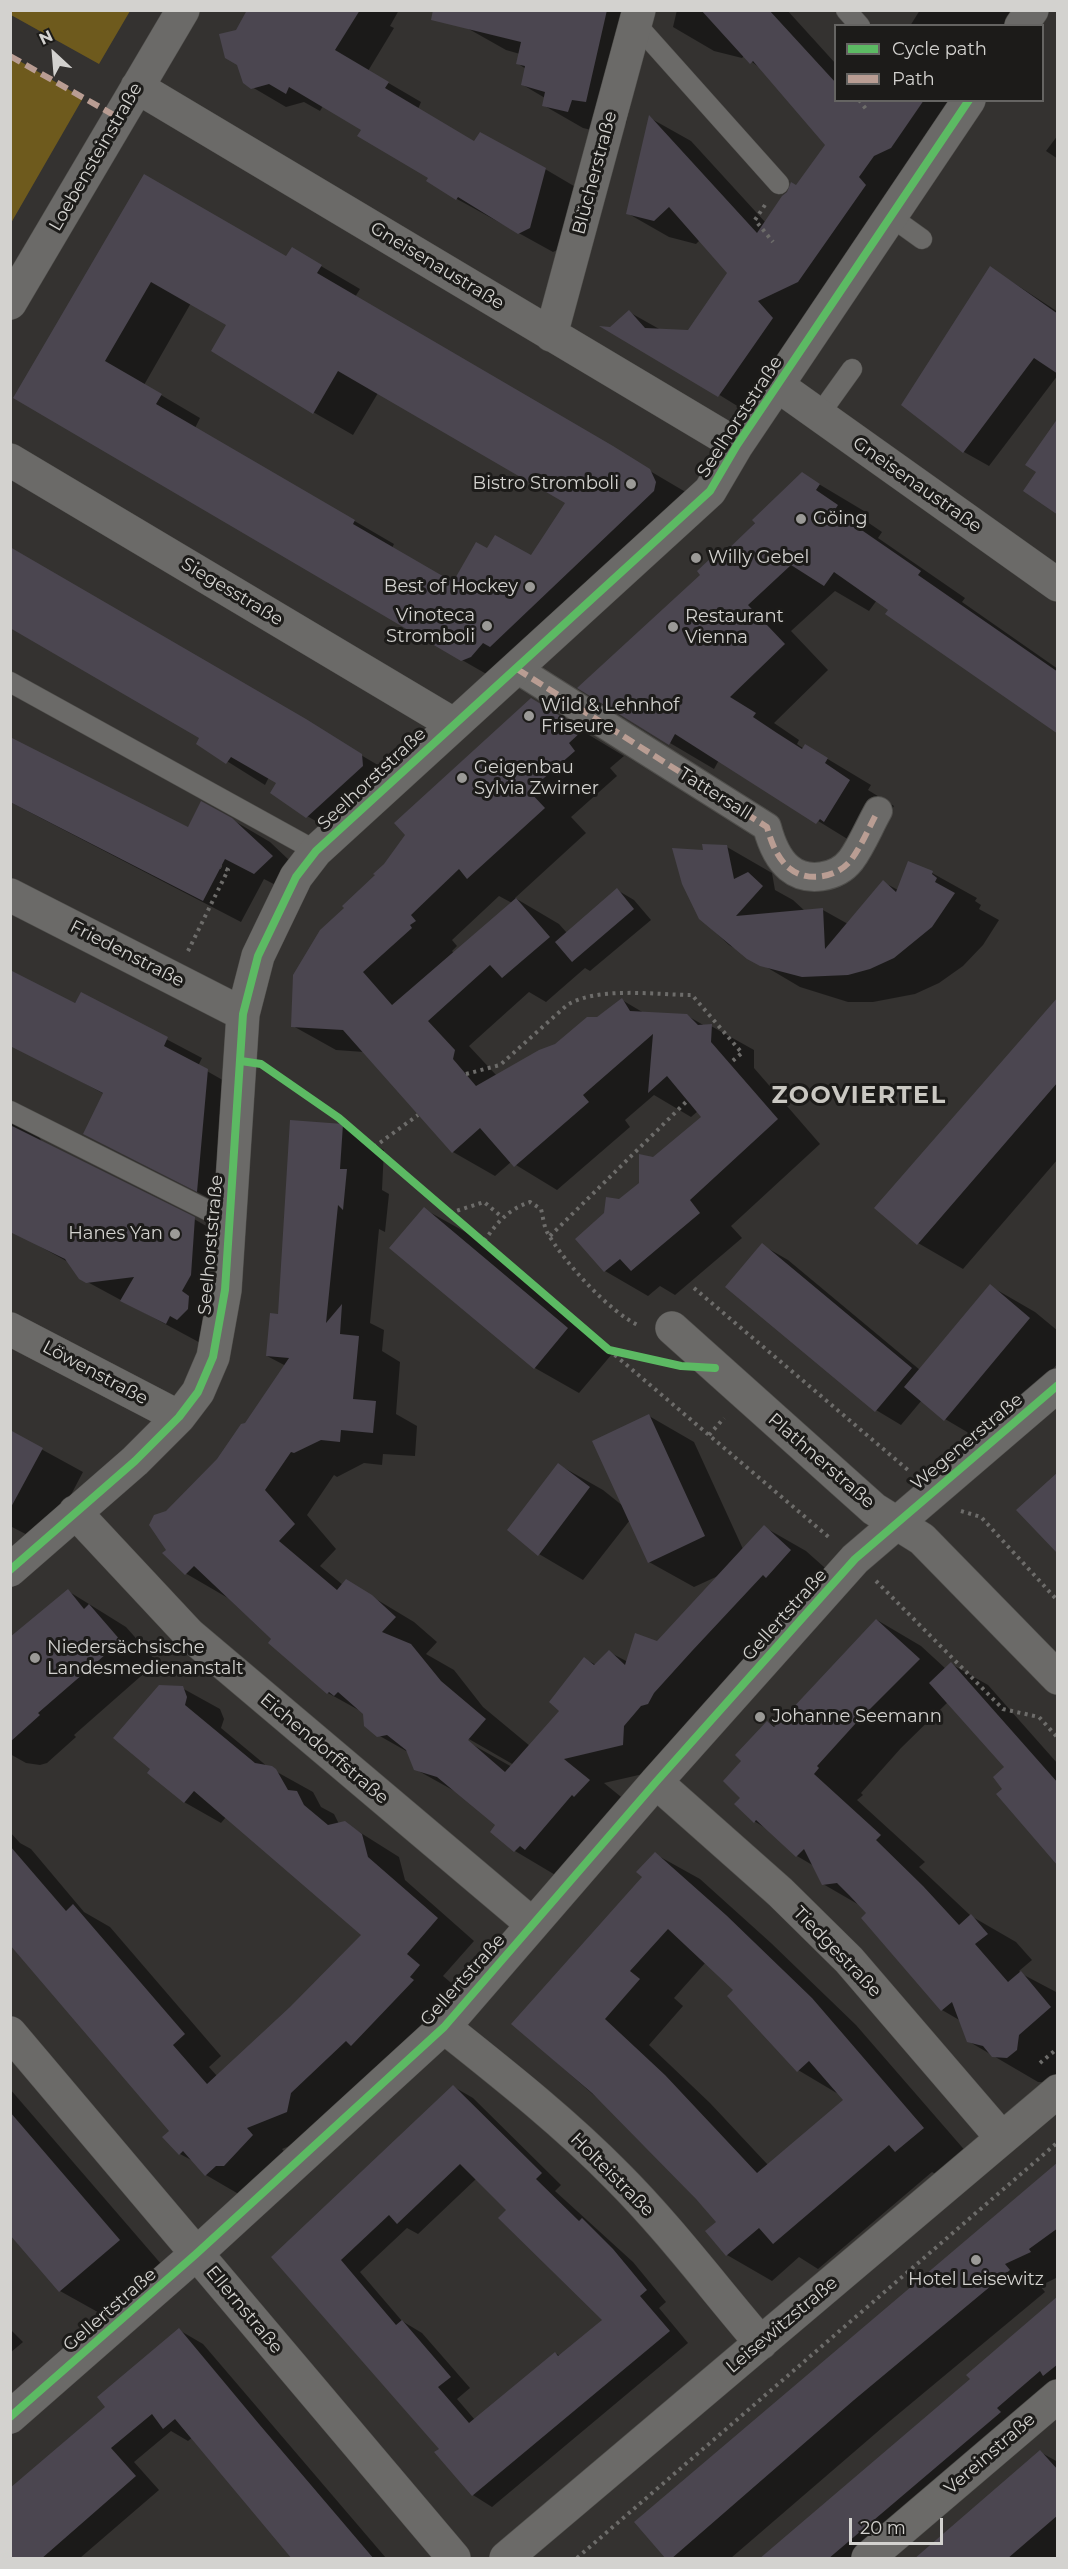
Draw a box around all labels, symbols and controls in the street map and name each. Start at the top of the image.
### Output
north arrow [24,24,84,84]
legend [834,24,1044,102]
text: N [36,26,56,49]
text: Cycle path [892,38,987,60]
text: Path [892,68,935,90]
street label: Loebensteinstraße [45,79,147,235]
street label: Blücherstraße [568,109,622,237]
street label: Gneisenaustraße [366,217,508,315]
street label: Seelhorststraße [693,352,787,482]
street label: Gneisenaustraße [848,432,986,538]
place label: Bistro Stromboli [473,473,619,495]
marker: Bistro Stromboli [624,477,638,491]
place label: Göing [813,508,868,530]
marker: Göing [794,512,808,526]
place label: Willy Gebel [708,547,809,569]
marker: Willy Gebel [689,551,703,565]
street label: Siegesstraße [177,553,287,631]
place label: Best of Hockey [384,576,518,598]
marker: Best of Hockey [523,580,537,594]
place label: Vinoteca Stromboli [386,605,475,648]
place label: Restaurant Vienna [685,606,784,648]
marker: Vinoteca Stromboli [480,619,494,633]
marker: Restaurant Vienna [666,620,680,634]
place label: Wild & Lehnhof Friseure [541,695,679,738]
marker: Wild & Lehnhof Friseure [522,709,536,723]
street label: Seelhorststraße [313,723,431,835]
place label: Geigenbau Sylvia Zwirner [474,757,599,800]
street label: Tattersall [675,763,755,825]
marker: Geigenbau Sylvia Zwirner [455,771,469,785]
street label: Friedenstraße [66,916,188,992]
district label: ZOOVIERTEL [771,1082,947,1110]
street label: Seelhorststraße [194,1174,228,1316]
place label: Hanes Yan [68,1223,163,1245]
marker: Hanes Yan [168,1227,182,1241]
street label: Löwenstraße [39,1336,151,1410]
street label: Wegenerstraße [907,1389,1027,1495]
street label: Plathnerstraße [763,1409,879,1513]
street label: Gellertstraße [738,1565,832,1665]
place label: Niedersächsische Landesmedienanstalt [47,1637,243,1680]
marker: Niedersächsische Landesmedienanstalt [28,1651,42,1665]
street label: Eichendorffstraße [255,1689,393,1809]
place label: Johanne Seemann [772,1706,942,1728]
marker: Johanne Seemann [753,1710,767,1724]
street label: Tiedgestraße [788,1902,886,2002]
street label: Gellertstraße [416,1930,510,2030]
street label: Holteistraße [566,2129,658,2221]
marker: Hotel Leisewitz [969,2253,983,2267]
street label: Ellernstraße [201,2262,287,2358]
street label: Gellertstraße [59,2264,161,2356]
place label: Hotel Leisewitz [908,2269,1044,2291]
street label: Leisewitzstraße [722,2272,842,2378]
street label: Vereinstraße [940,2409,1040,2499]
scale bar [852,2506,946,2544]
text: 20 m [860,2517,906,2539]

